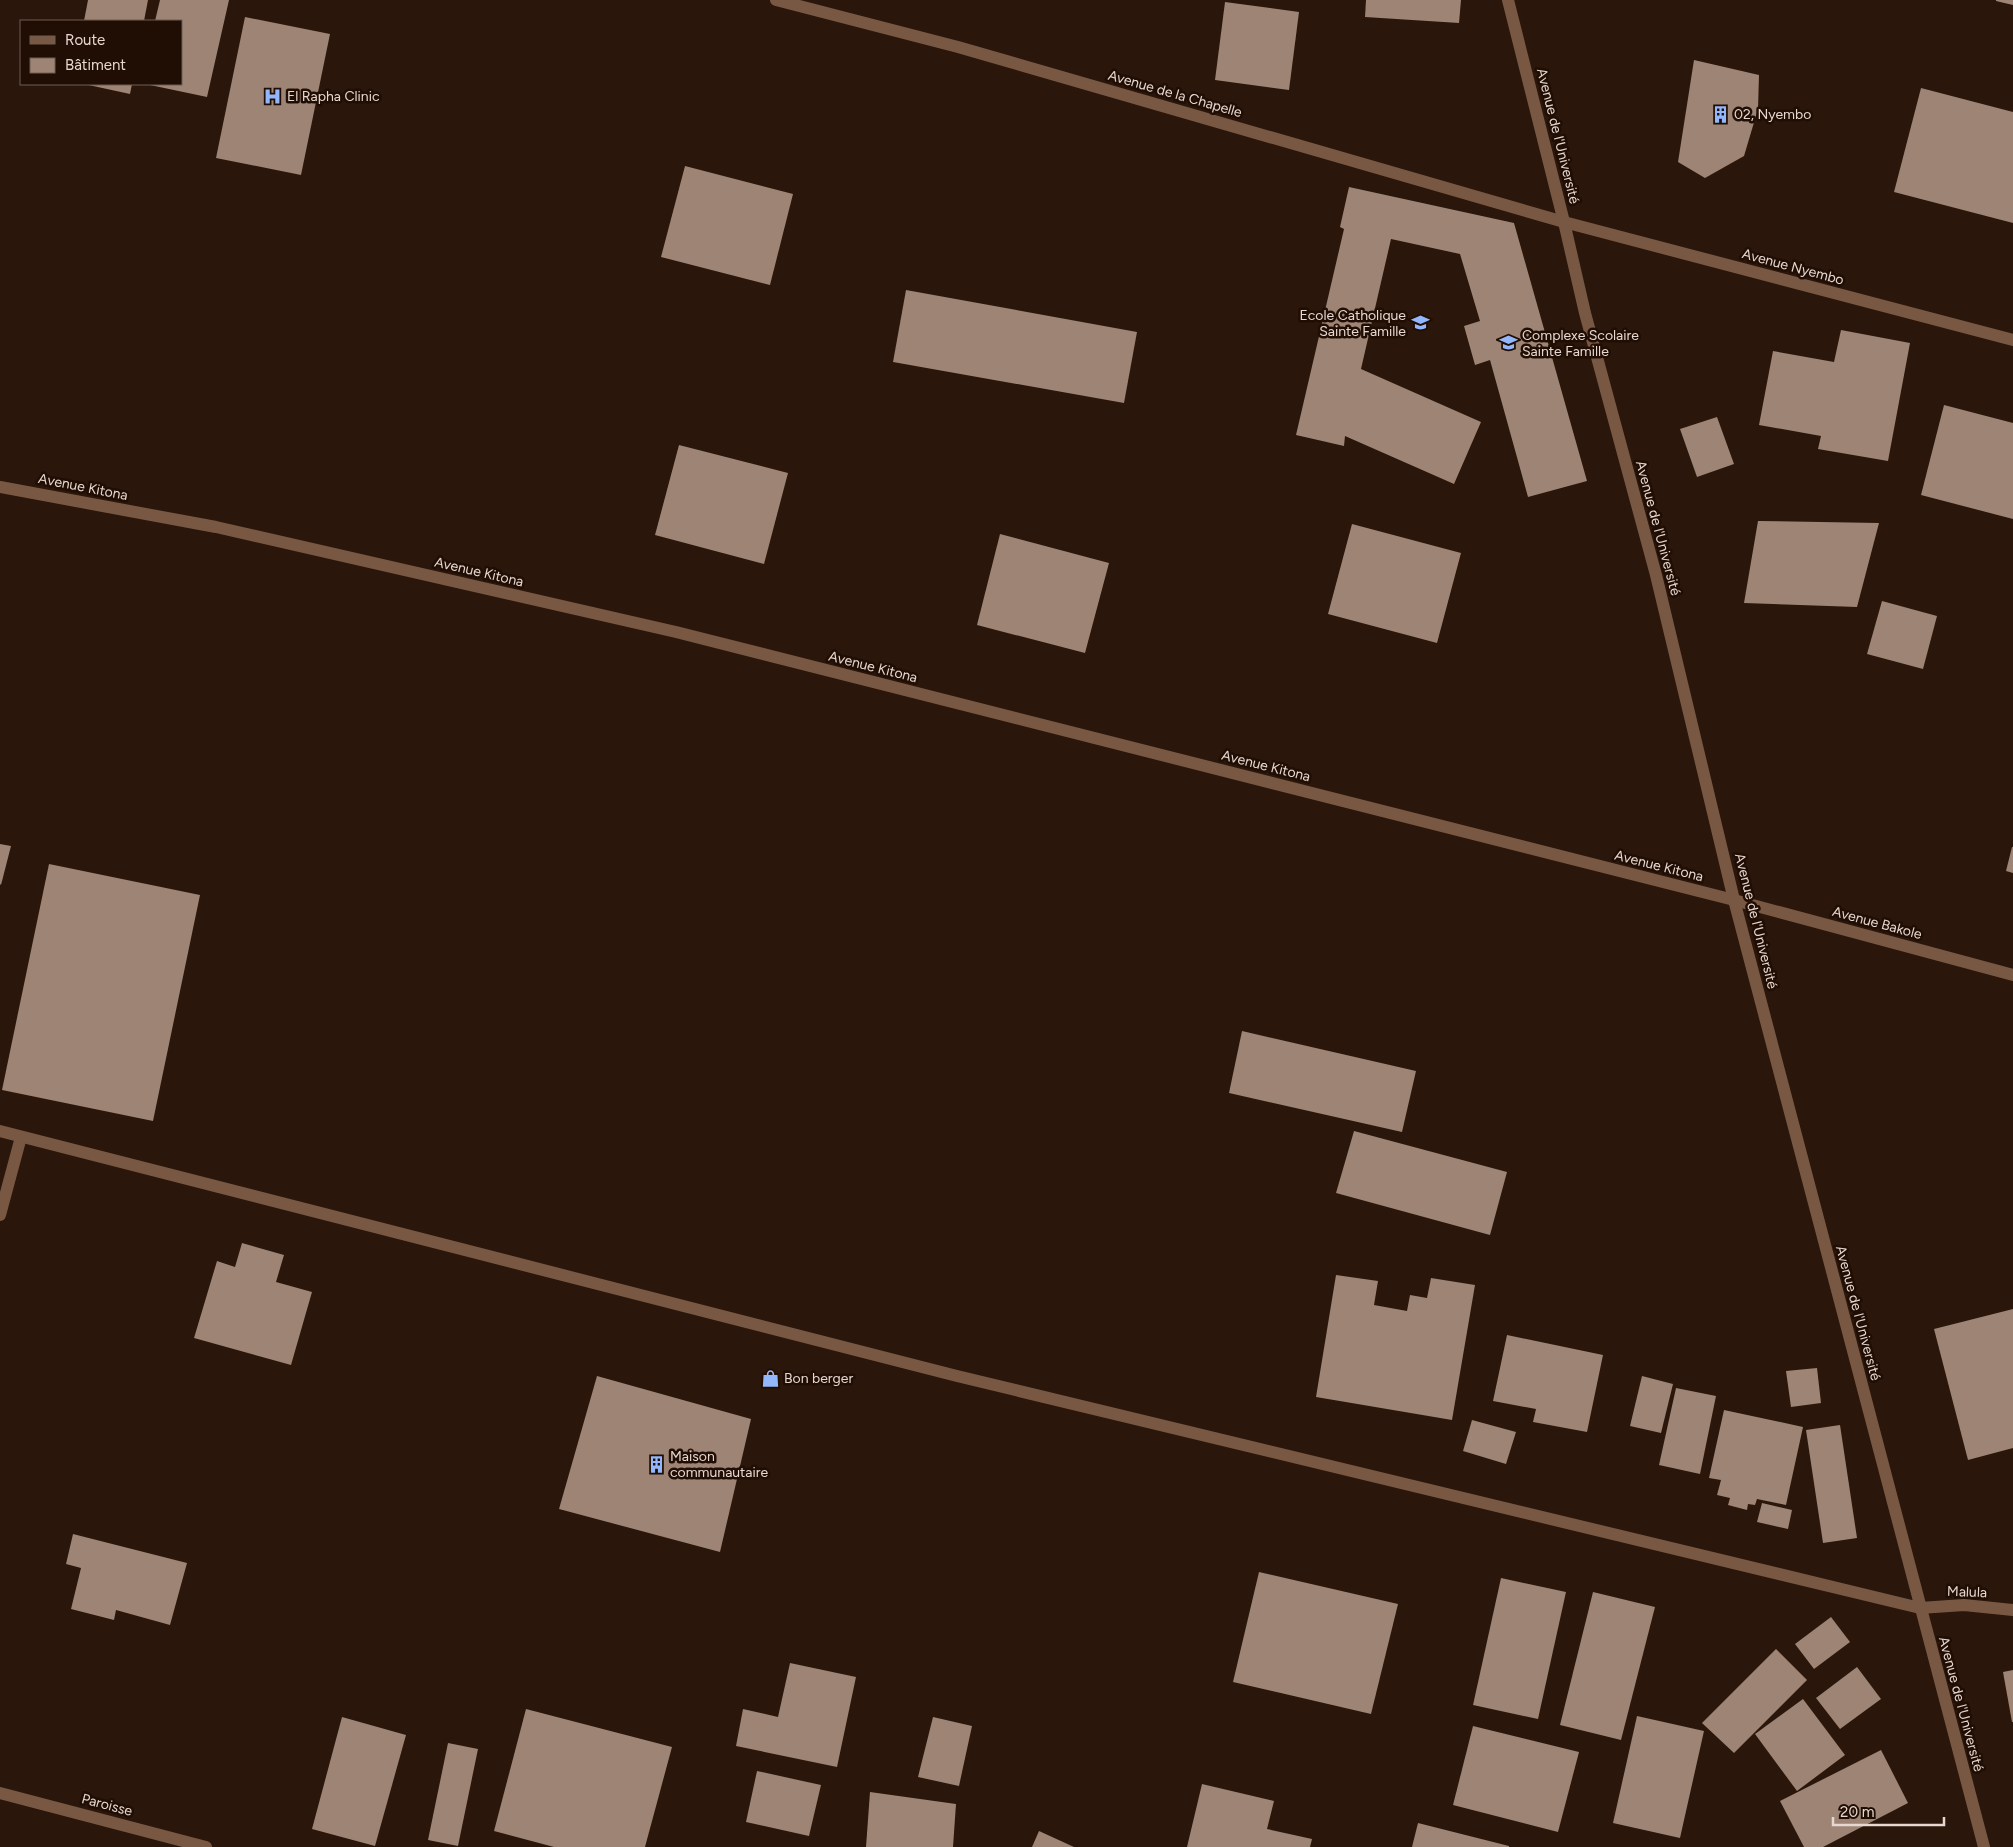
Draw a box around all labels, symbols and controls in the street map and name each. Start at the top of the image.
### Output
legend [20,20,182,85]
text: Route [65,31,105,49]
text: Bâtiment [65,56,126,74]
street label: Avenue de l'Université [1533,66,1583,206]
street label: Avenue de la Chapelle [1106,67,1244,121]
hospital icon: El Rapha Clinic [263,86,283,106]
place label: El Rapha Clinic [287,88,380,105]
building icon: 02, Nyembo [1710,104,1730,124]
place label: 02, Nyembo [1734,106,1811,123]
street label: Avenue Nyembo [1740,245,1846,289]
place label: Ecole Catholique Sainte Famille [1300,307,1406,340]
school or university icon: Ecole Catholique Sainte Famille [1410,313,1430,333]
place label: Complexe Scolaire Sainte Famille [1522,327,1639,360]
school or university icon: Complexe Scolaire Sainte Famille [1498,333,1518,353]
street label: Avenue de l'Université [1632,459,1684,598]
street label: Avenue Kitona [37,470,129,504]
street label: Avenue Kitona [433,553,525,591]
street label: Avenue Kitona [827,648,919,686]
street label: Avenue Kitona [1220,747,1312,785]
street label: Avenue Kitona [1613,847,1705,885]
street label: Avenue de l'Université [1731,851,1781,991]
street label: Avenue Bakole [1830,903,1924,943]
street label: Avenue de l'Université [1832,1244,1884,1383]
shop icon: Bon berger [760,1368,780,1388]
place label: Bon berger [784,1370,853,1387]
place label: Maison communautaire [670,1448,768,1481]
building icon: Maison communautaire [646,1454,666,1474]
street label: Malula [1947,1583,1987,1601]
street label: Avenue de l'Université [1935,1635,1987,1774]
street label: Paroisse [80,1790,135,1820]
scale bar [1833,1794,1944,1826]
text: 20 m [1840,1803,1874,1821]

